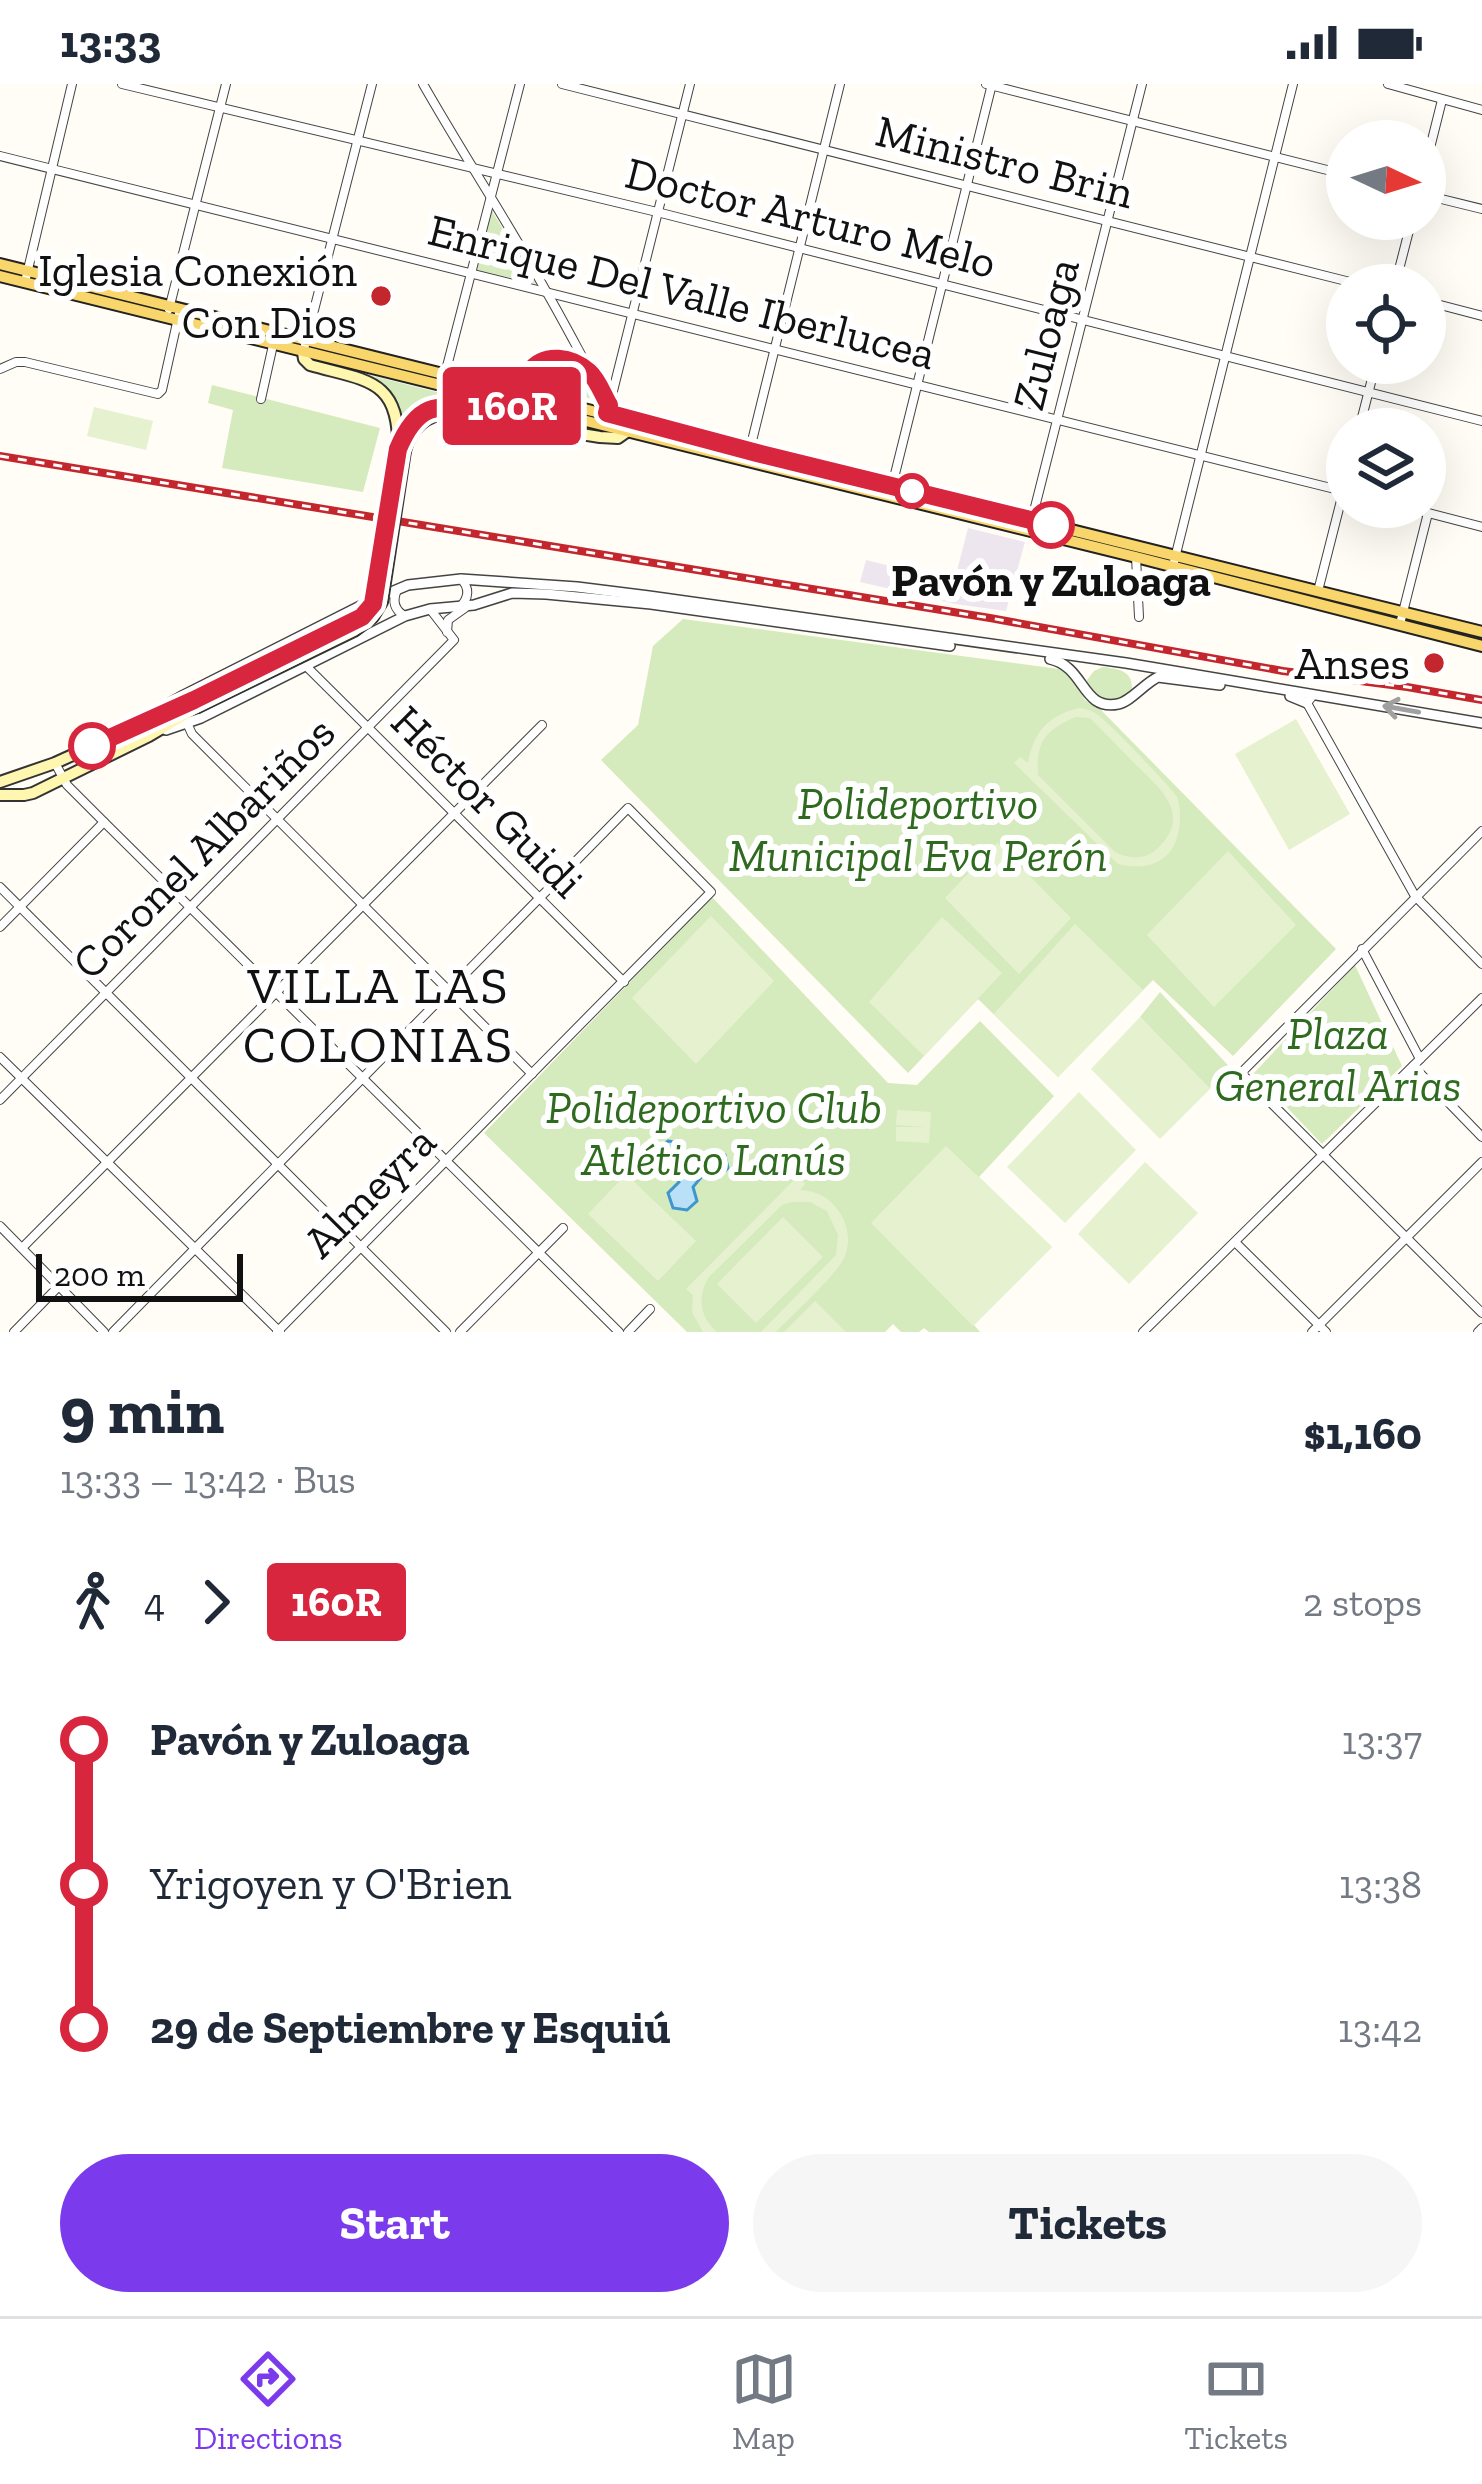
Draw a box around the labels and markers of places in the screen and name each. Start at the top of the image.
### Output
place label: Iglesia Conexión Con Dios [38,244,357,350]
marker: Iglesia Conexión Con Dios [368,283,394,309]
unlabelled marker [896,475,928,507]
marker: Pavón y Zuloaga [1029,503,1073,547]
place label: Pavón y Zuloaga [891,554,1211,608]
place label: Anses [1294,637,1410,691]
marker: Anses [1421,650,1447,676]
unlabelled marker [70,724,114,768]

